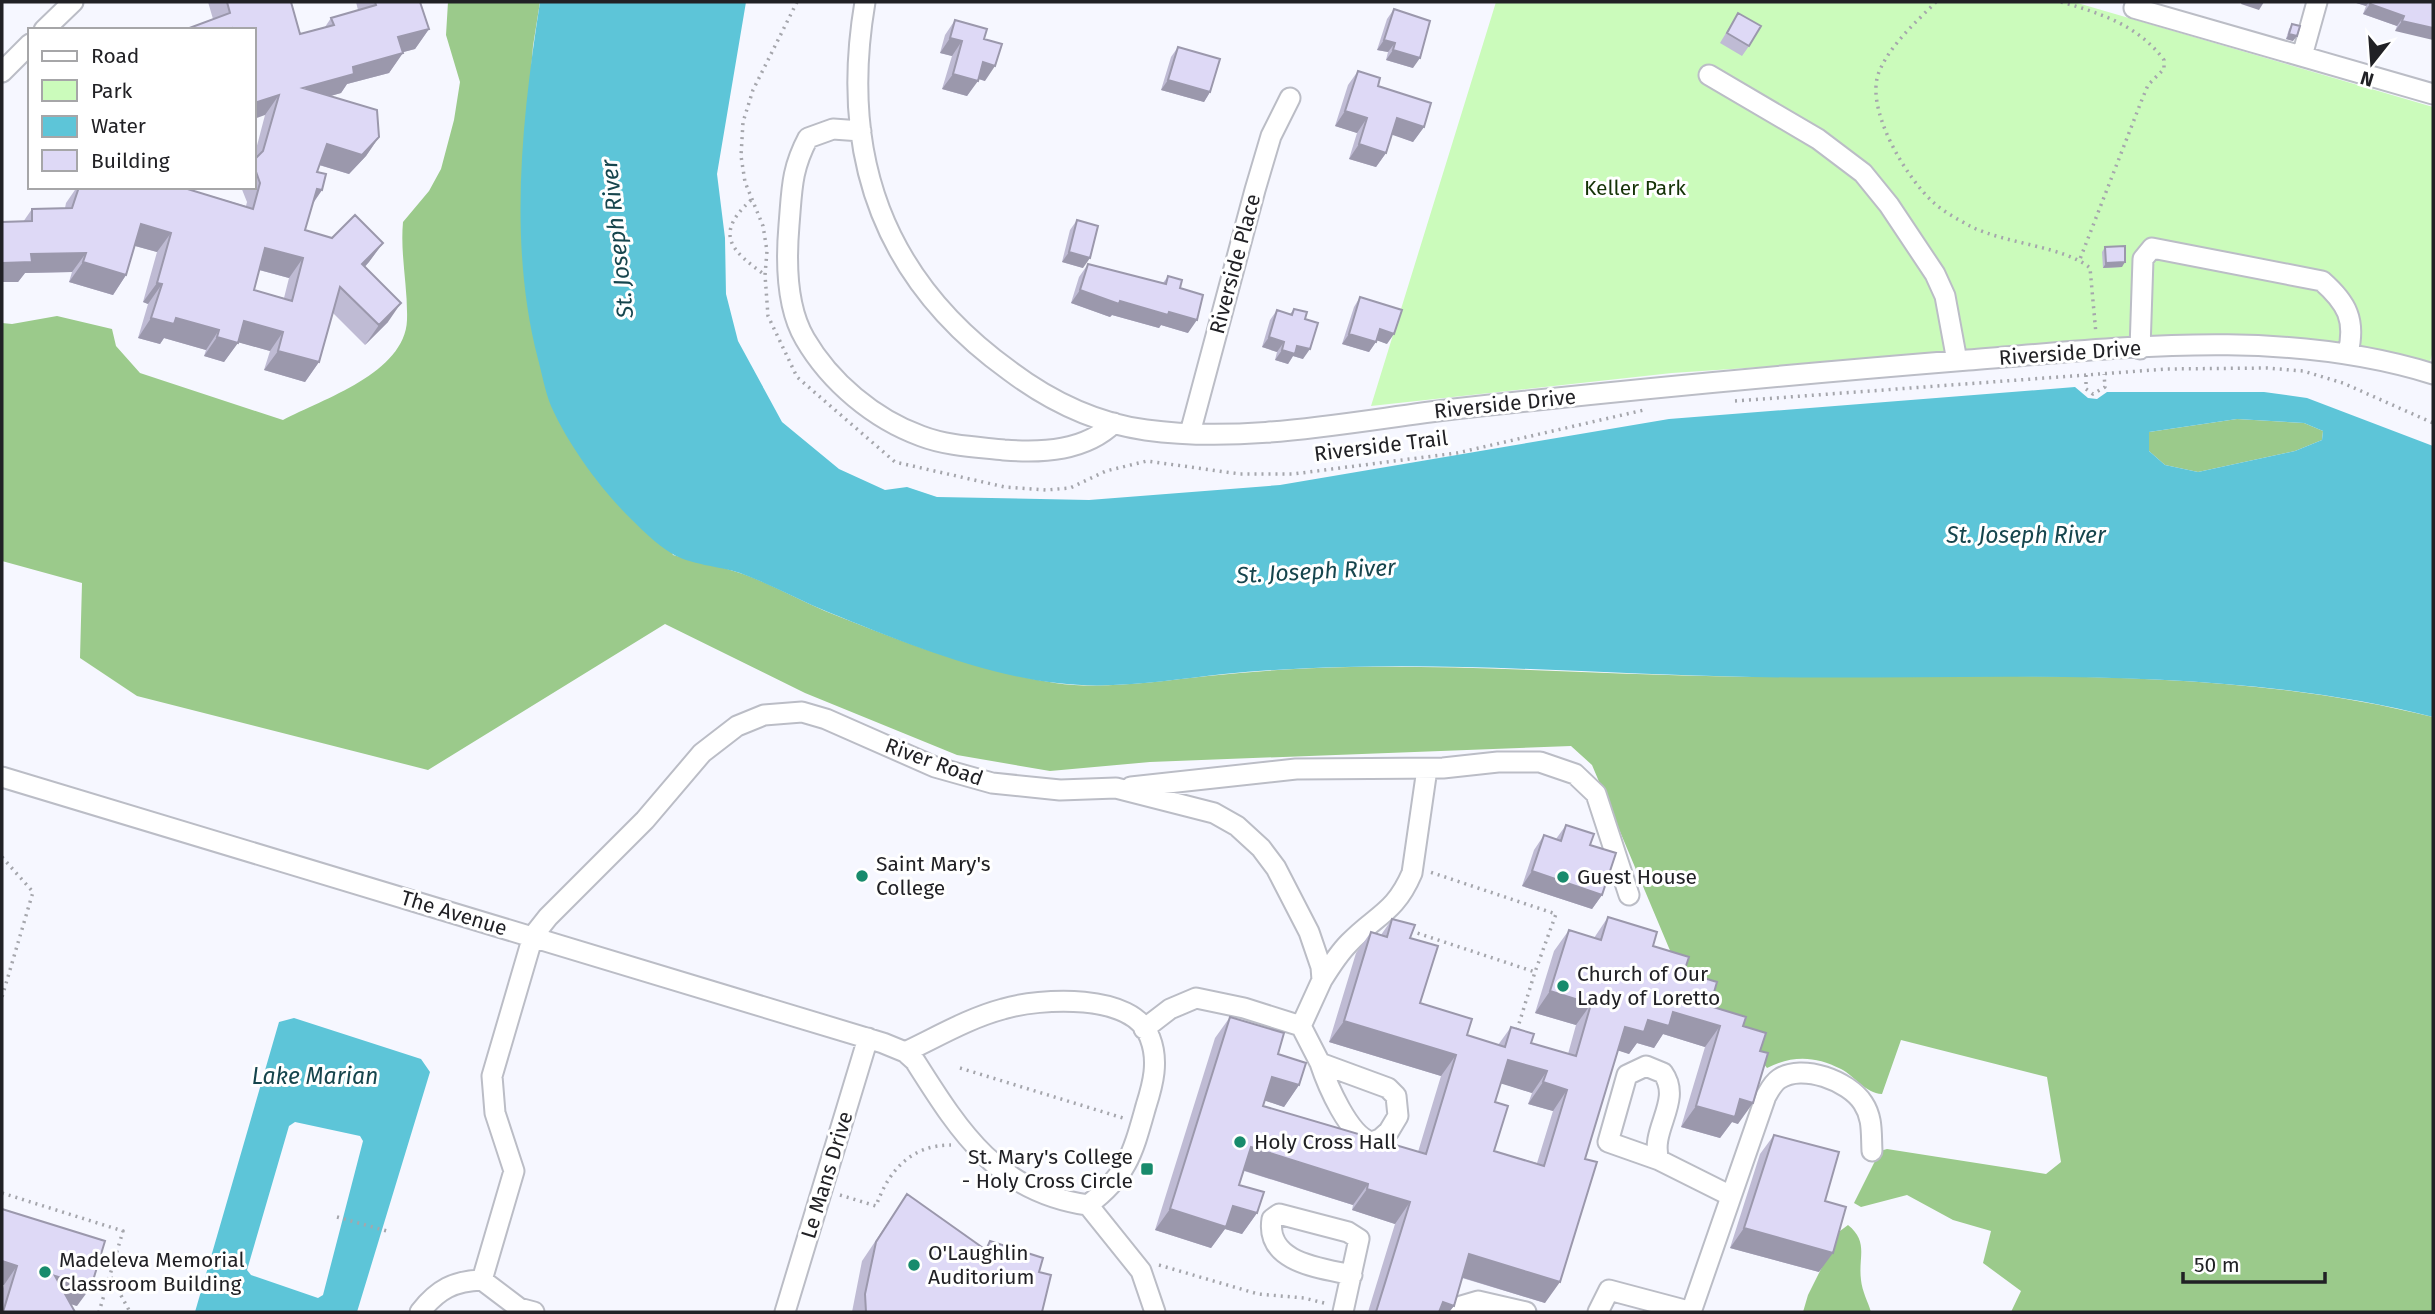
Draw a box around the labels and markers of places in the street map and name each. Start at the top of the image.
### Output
place label: Saint Mary's College [876,851,991,901]
place label: Guest House [1577,864,1697,890]
marker: Saint Mary's College [854,868,870,884]
marker: Guest House [1555,869,1571,885]
place label: Church of Our Lady of Loretto [1577,961,1720,1011]
marker: Church of Our Lady of Loretto [1555,978,1571,994]
place label: Holy Cross Hall [1254,1129,1396,1155]
marker: Holy Cross Hall [1232,1134,1248,1150]
place label: St. Mary's College - Holy Cross Circle [962,1144,1133,1194]
marker: St. Mary's College - Holy Cross Circle [1139,1161,1155,1177]
place label: O'Laughlin Auditorium [928,1240,1035,1290]
place label: Madeleva Memorial Classroom Building [59,1247,245,1297]
marker: O'Laughlin Auditorium [906,1257,922,1273]
marker: Madeleva Memorial Classroom Building [37,1264,53,1280]

